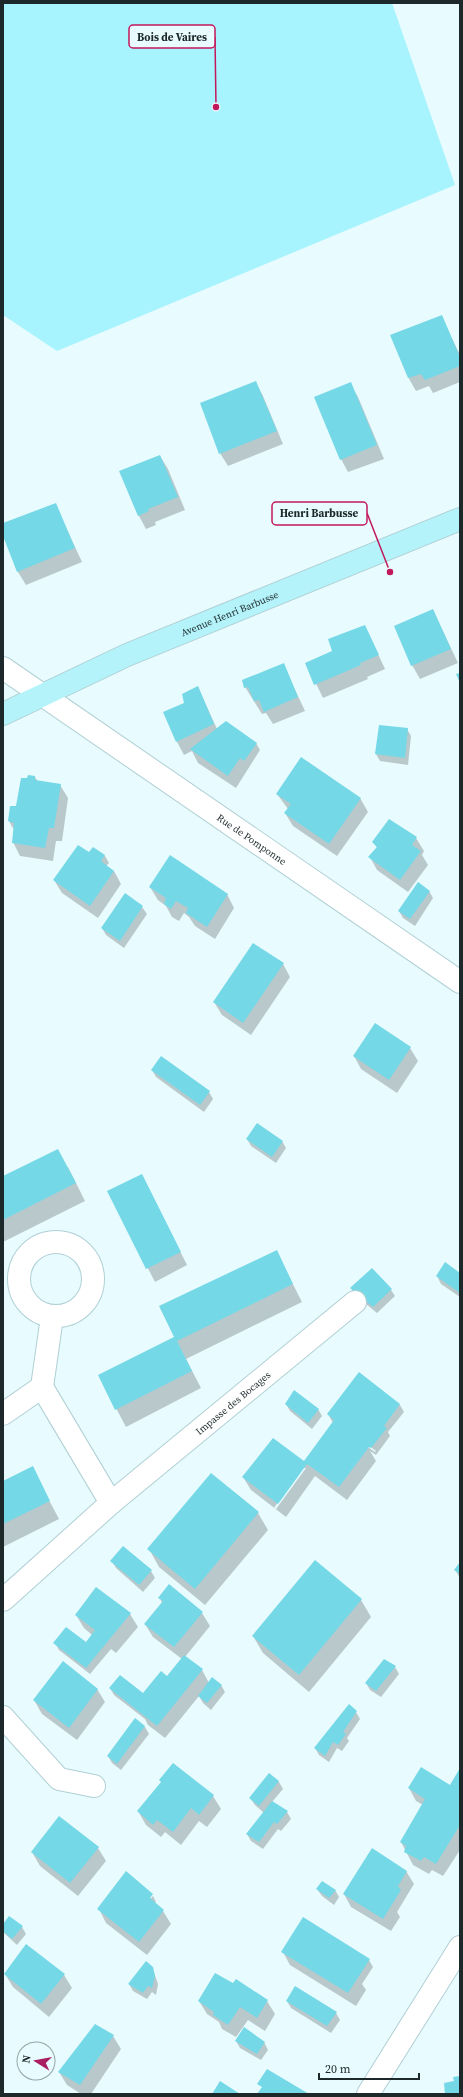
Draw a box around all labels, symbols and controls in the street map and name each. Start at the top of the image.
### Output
callout: Bois de Vaires [129,25,215,48]
text: Bois de Vaires [137,30,207,45]
callout: Henri Barbusse [272,502,367,525]
text: Henri Barbusse [280,506,359,521]
street label: Avenue Henri Barbusse [179,588,280,639]
street label: Rue de Pomponne [214,811,289,868]
street label: Impasse des Bocages [193,1368,273,1438]
north arrow [16,2041,56,2081]
text: N [19,2054,35,2065]
scale bar [319,2055,419,2081]
text: 20 m [325,2061,351,2077]

